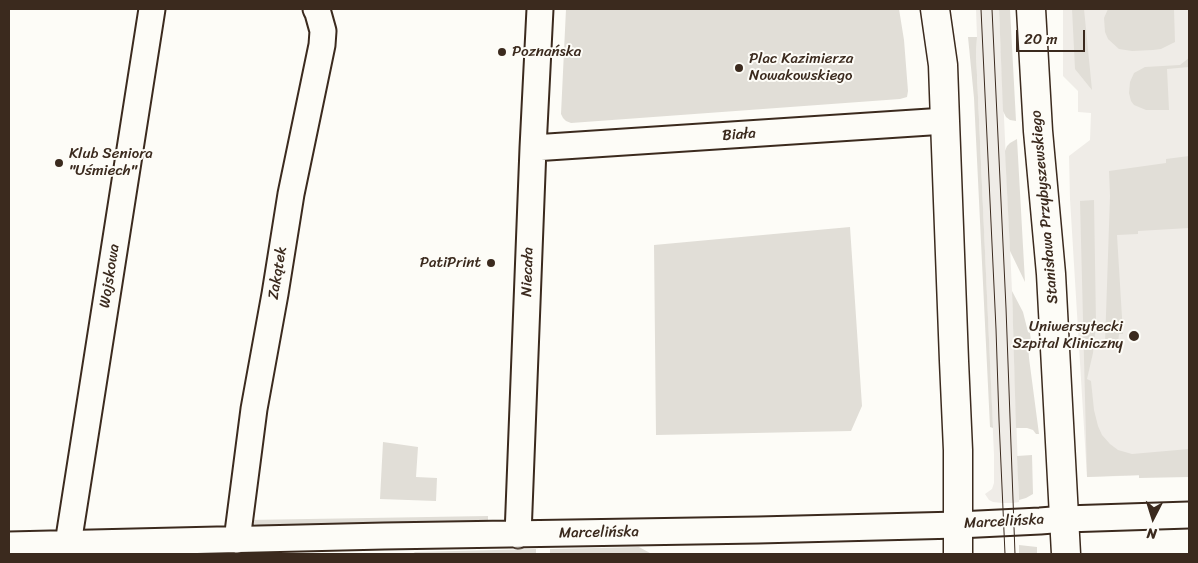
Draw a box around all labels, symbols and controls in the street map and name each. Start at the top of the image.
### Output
scale bar [1018,20,1087,52]
text: 20 m [1024,26,1058,52]
place label: Poznańska [512,43,581,61]
marker: Poznańska [496,46,508,58]
place label: Plac Kazimierza Nowakowskiego [749,50,853,85]
marker: Plac Kazimierza Nowakowskiego [733,62,745,74]
street label: Stanisława Przybyszewskiego [1028,109,1062,305]
street label: Biała [722,125,756,145]
place label: Klub Seniora "Uśmiech" [69,145,153,180]
marker: Klub Seniora "Uśmiech" [53,157,65,169]
street label: Wojskowa [96,243,124,309]
street label: Zakątek [265,245,291,301]
street label: Niecała [518,247,538,297]
place label: PatiPrint [420,254,481,272]
marker: PatiPrint [485,257,497,269]
place label: Uniwersytecki Szpital Kliniczny [1013,318,1123,353]
marker: Uniwersytecki Szpital Kliniczny [1127,329,1141,343]
north arrow [1128,493,1178,543]
street label: Marcelińska [964,511,1044,533]
text: N [1146,521,1158,546]
street label: Marcelińska [559,523,639,543]

